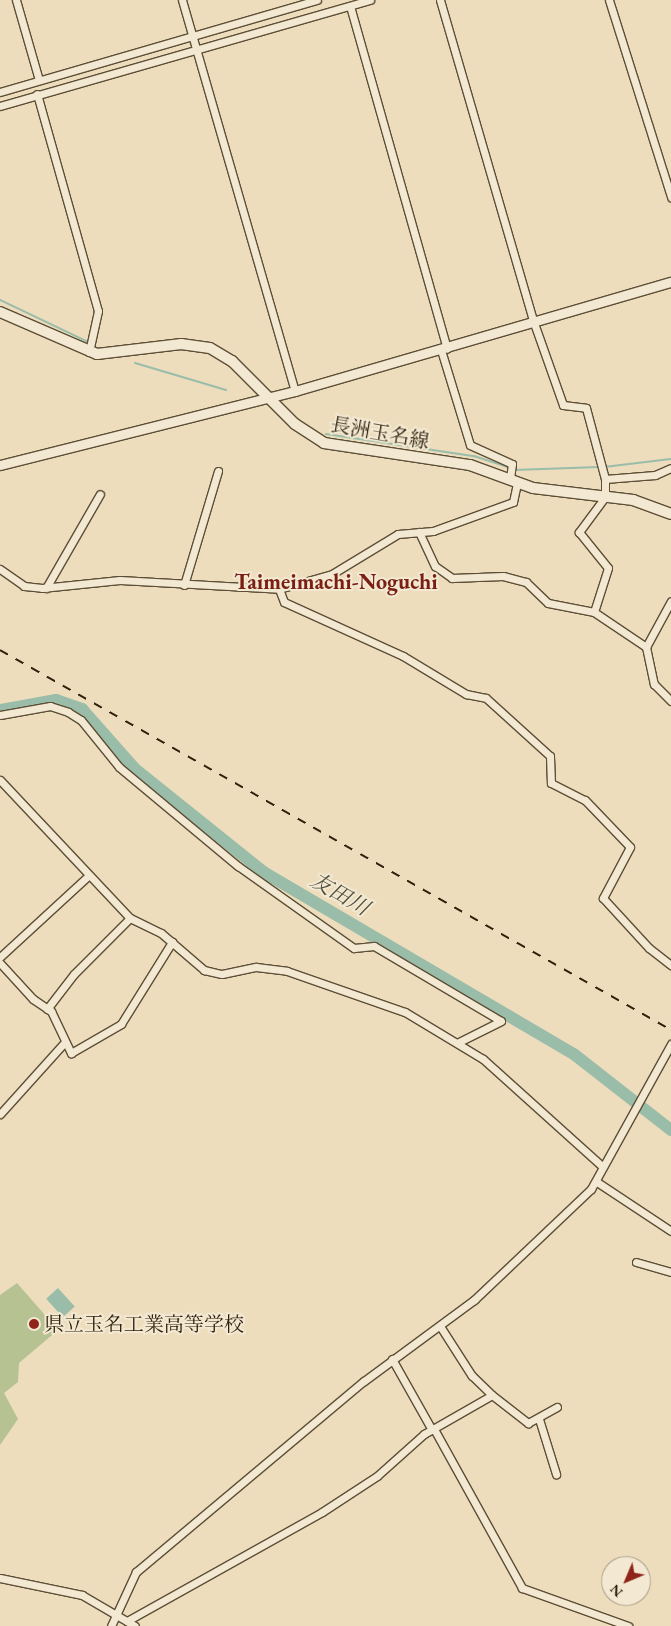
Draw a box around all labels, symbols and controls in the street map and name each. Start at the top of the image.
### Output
street label: 長洲玉名線 [329,412,431,454]
district label: Taimeimachi-Noguchi [234,569,438,595]
water label: 友田川 [306,867,374,921]
place label: 県立玉名工業高等学校 [44,1312,244,1336]
marker: 県立玉名工業高等学校 [28,1318,40,1330]
north arrow [601,1556,651,1606]
text: N [606,1581,626,1601]

